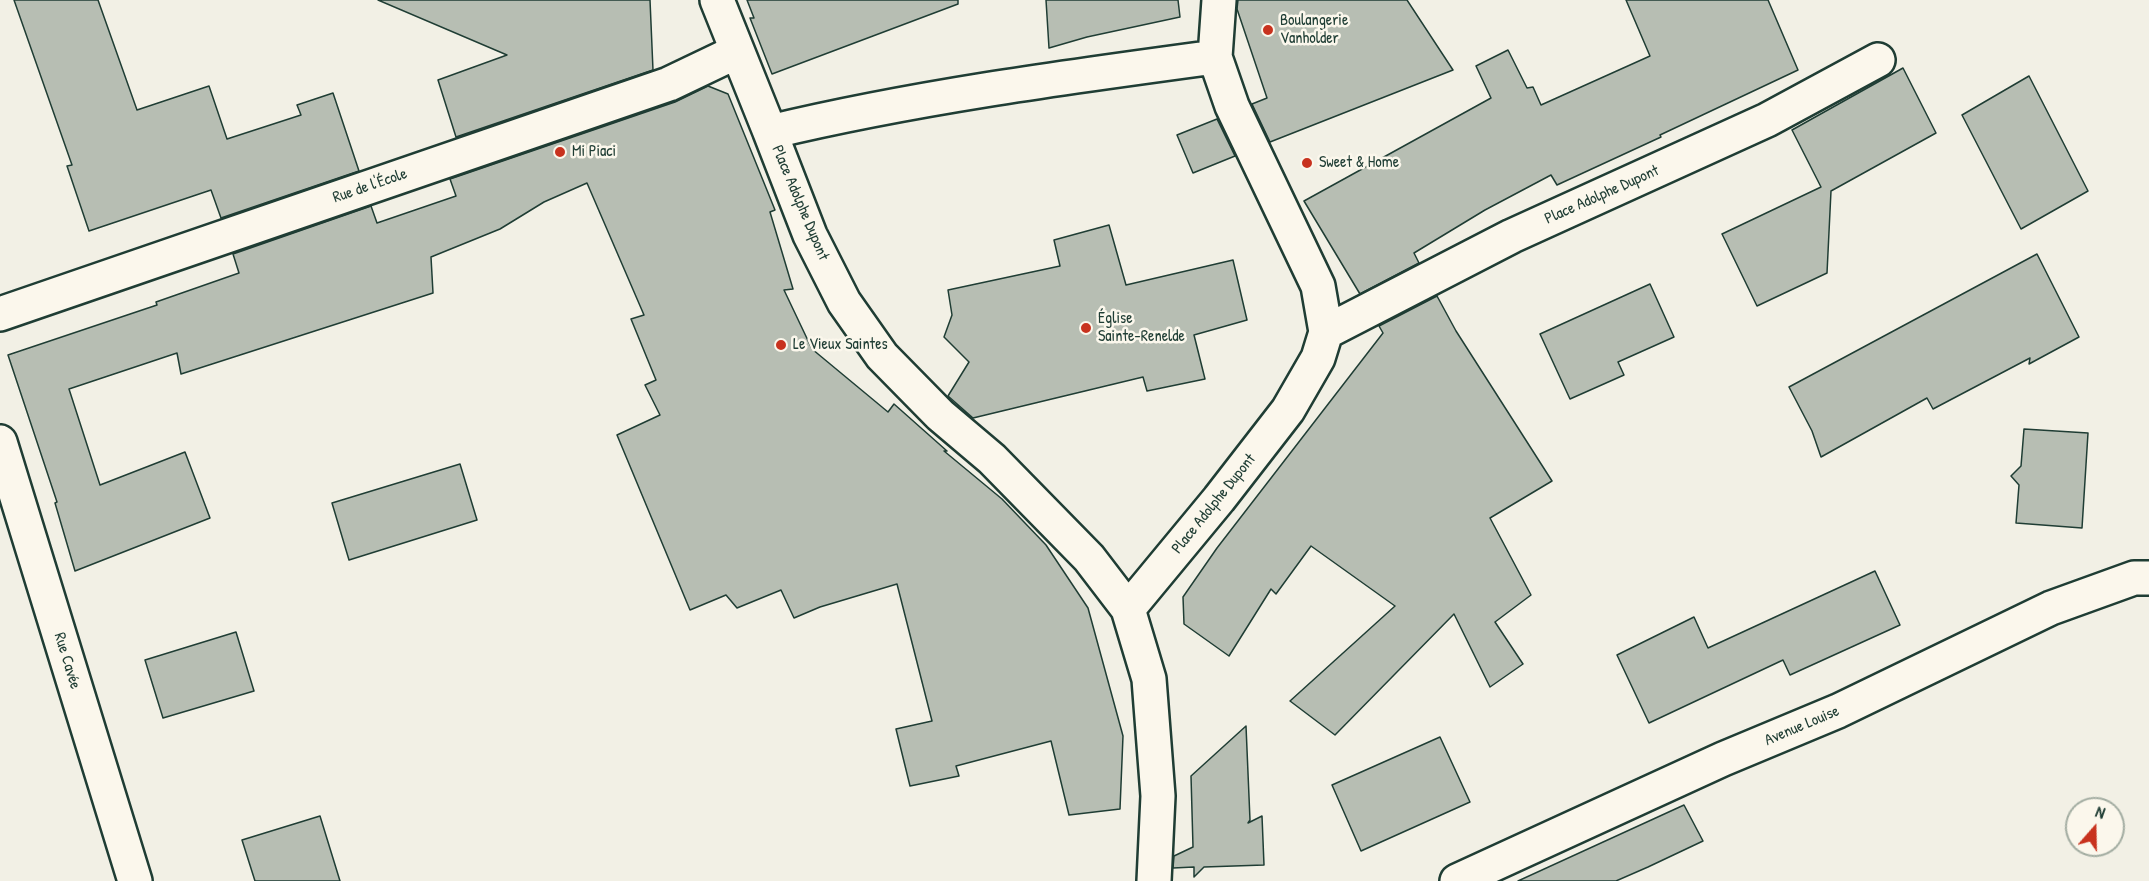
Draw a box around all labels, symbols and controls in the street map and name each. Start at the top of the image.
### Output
place label: Boulangerie Vanholder [1280,11,1348,49]
marker: Boulangerie Vanholder [1261,23,1275,37]
place label: Mi Piaci [572,142,616,162]
street label: Place Adolphe Dupont [767,143,833,263]
marker: Mi Piaci [553,145,567,159]
place label: Sweet & Home [1319,153,1399,173]
marker: Sweet & Home [1300,156,1314,170]
street label: Place Adolphe Dupont [1542,161,1662,229]
street label: Rue de l'École [330,164,410,208]
place label: Église Sainte-Renelde [1098,309,1185,347]
marker: Église Sainte-Renelde [1079,321,1093,335]
place label: Le Vieux Saintes [793,335,888,355]
marker: Le Vieux Saintes [774,338,788,352]
street label: Place Adolphe Dupont [1168,450,1260,558]
street label: Rue Cavée [49,631,85,691]
street label: Avenue Louise [1762,702,1842,750]
north arrow [2065,797,2125,857]
text: N [2093,800,2108,824]

